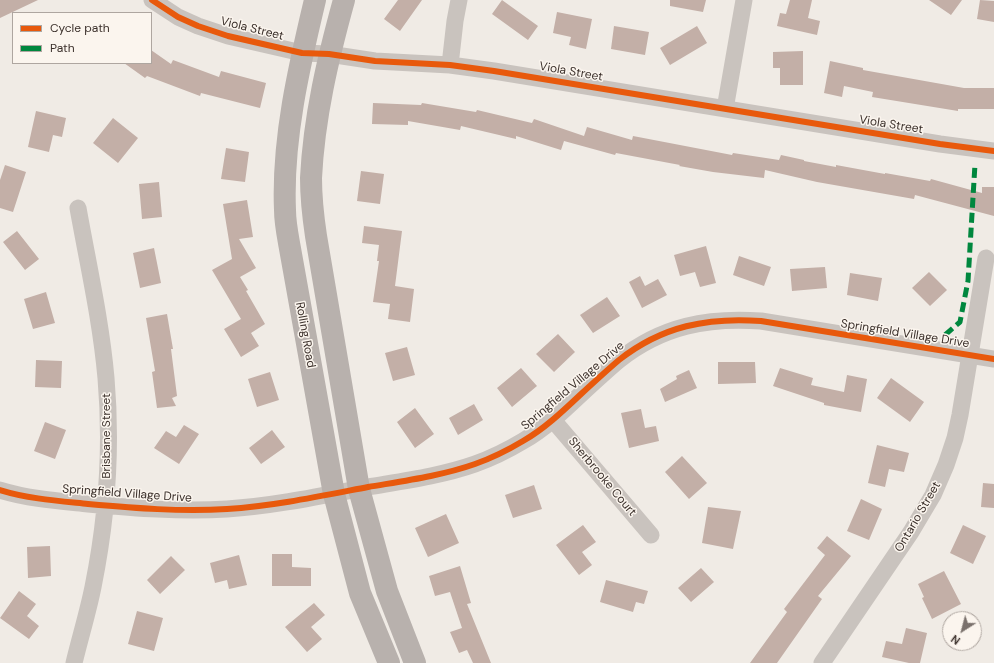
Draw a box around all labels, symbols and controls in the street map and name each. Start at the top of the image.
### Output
legend [12,12,152,64]
street label: Viola Street [219,14,285,44]
text: Cycle path [50,20,110,36]
text: Path [50,40,75,56]
street label: Viola Street [538,59,604,85]
street label: Viola Street [858,113,924,137]
street label: Rolling Road [292,301,318,369]
street label: Springfield Village Drive [840,317,970,351]
street label: Springfield Village Drive [519,339,627,433]
street label: Brisbane Street [100,393,114,479]
street label: Sherbrooke Court [565,435,639,519]
street label: Ontario Street [892,479,944,555]
street label: Springfield Village Drive [62,482,192,506]
north arrow [942,611,982,651]
text: N [948,632,963,648]

